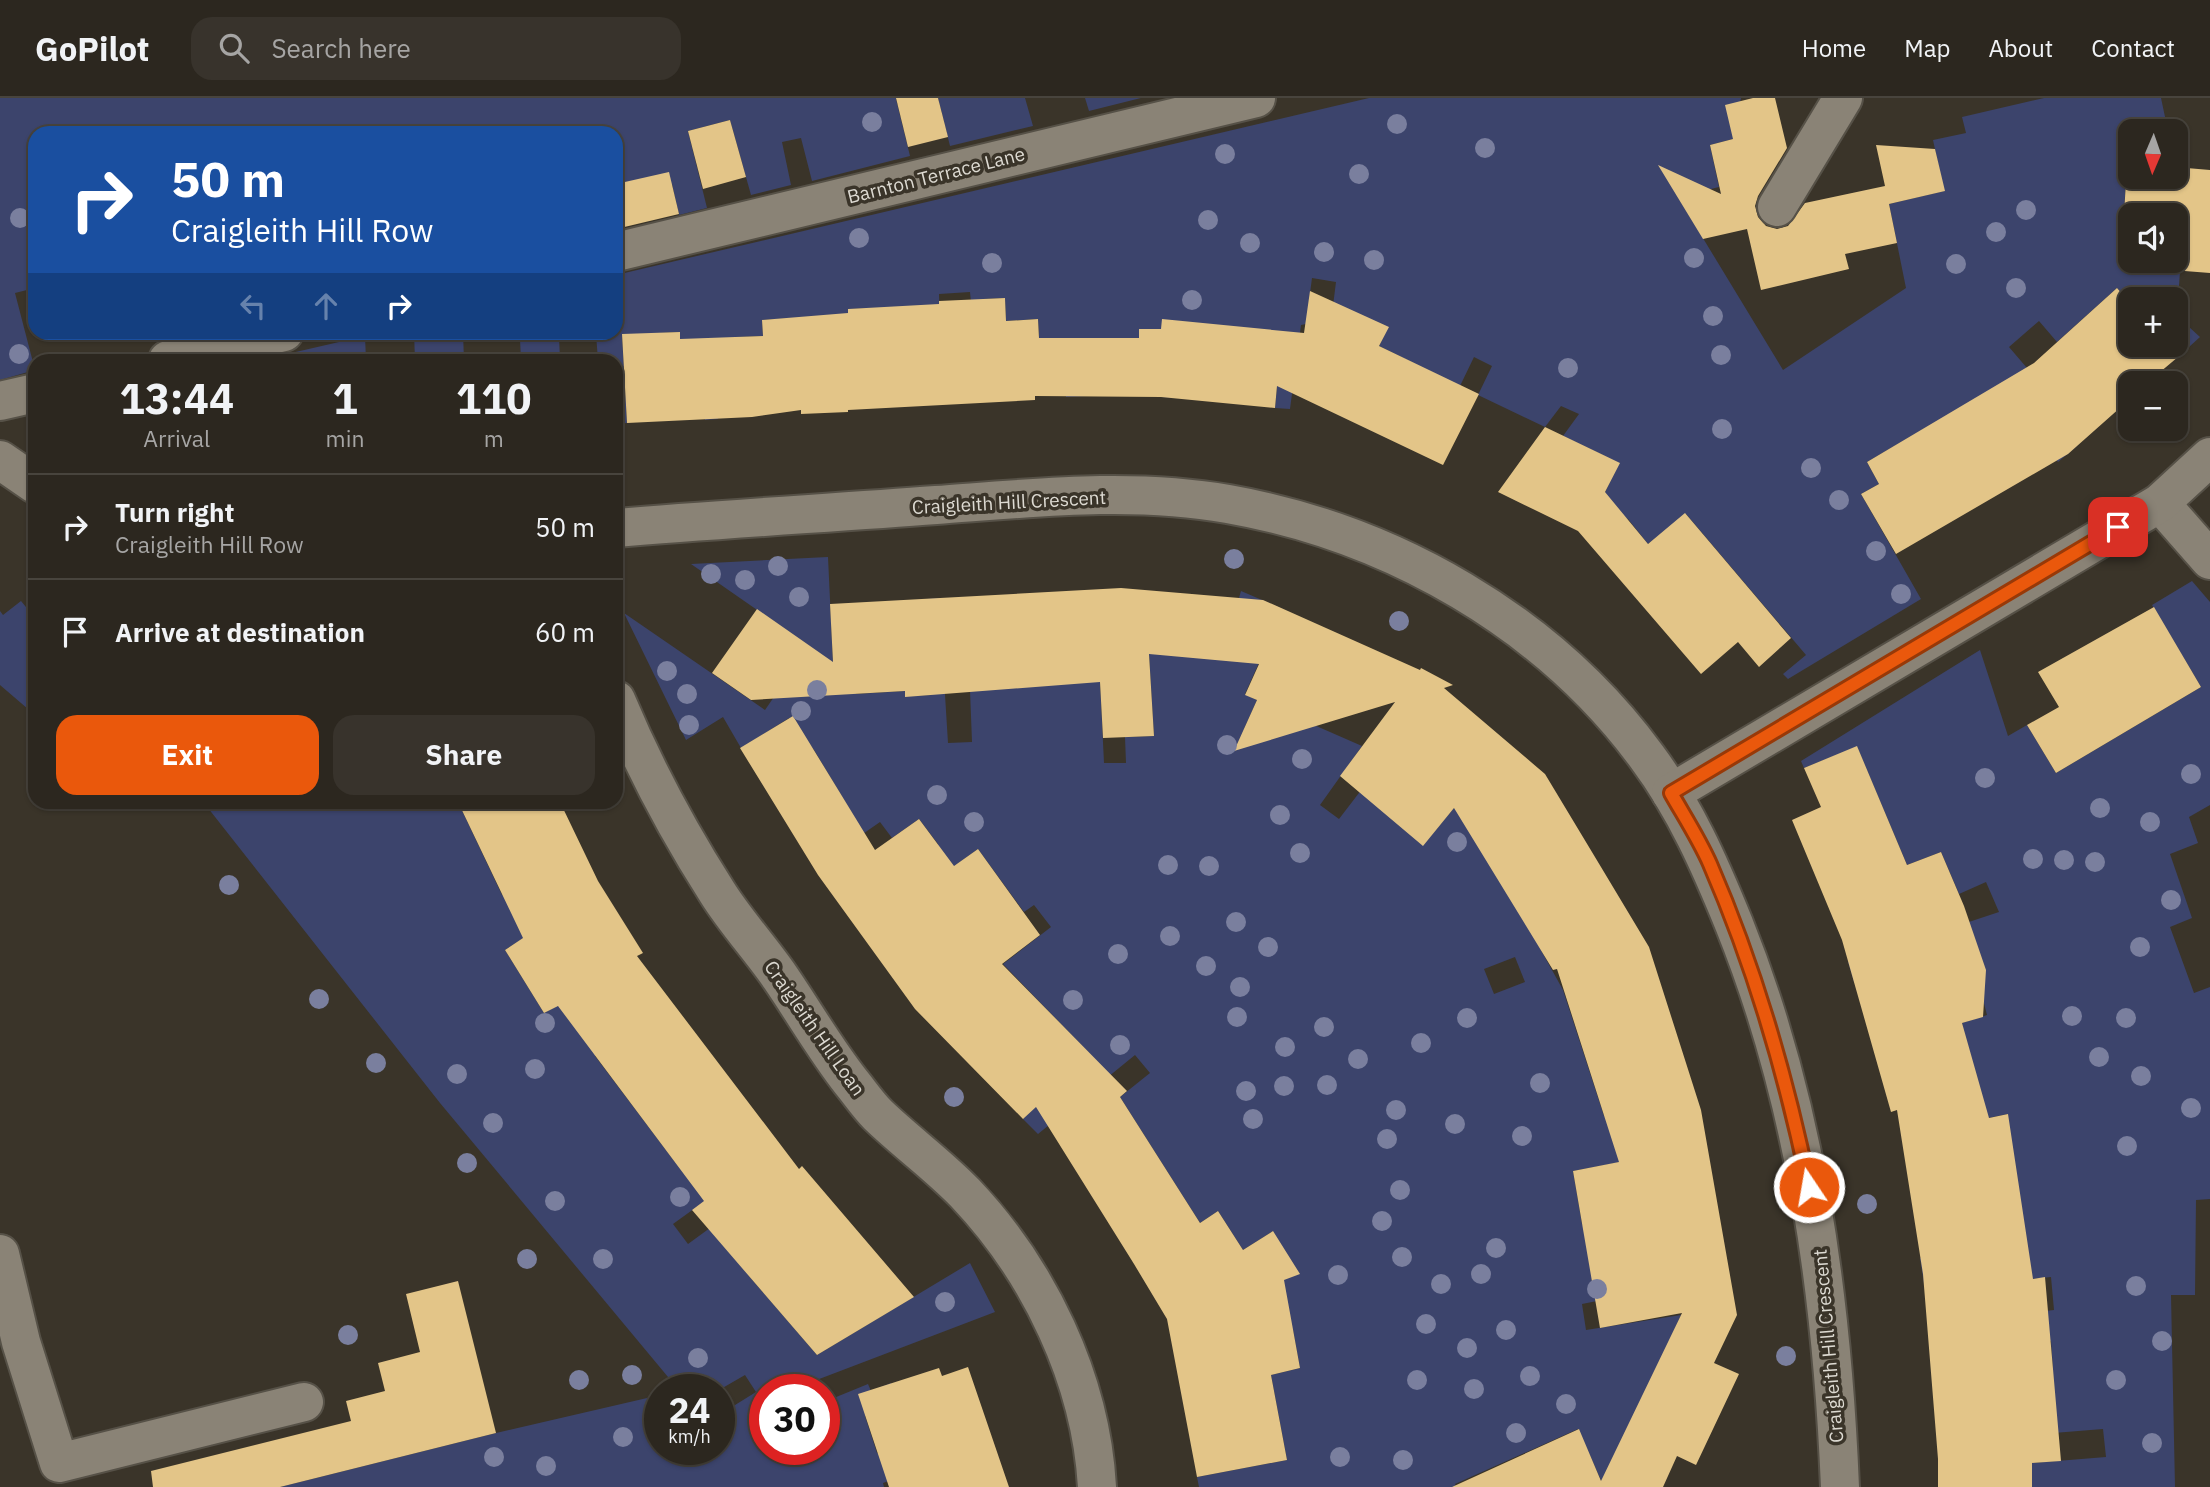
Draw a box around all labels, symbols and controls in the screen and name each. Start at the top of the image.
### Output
search box [191,17,681,80]
text: GoPilot [35,27,149,70]
icon: search [215,29,253,67]
text: Search here [271,31,411,65]
text: Home [1802,32,1866,64]
text: Map [1904,32,1950,64]
text: About [1988,32,2053,64]
text: Contact [2091,32,2175,64]
north arrow [2118,119,2188,189]
map controls [2118,119,2188,441]
street label: Barnton Terrace Lane [845,141,1027,209]
text: 50 m [171,147,285,210]
icon: right [56,154,147,245]
button: sound [2118,203,2188,273]
text: Craigleith Hill Row [171,209,433,251]
icon: left [234,287,272,325]
icon: ahead [307,287,345,325]
icon: right [380,287,418,325]
button: + [2118,287,2188,357]
text: 13:44 [119,371,234,426]
text: 1 [332,371,358,426]
text: 110 [456,371,532,426]
button: − [2118,371,2188,441]
text: Arrival [143,423,210,453]
text: min [326,423,364,453]
text: m [484,423,504,453]
street label: Craigleith Hill Crescent [911,485,1107,519]
text: Turn right [115,495,234,529]
pin [2088,497,2148,557]
icon: right [56,508,94,546]
icon: arrive [2099,508,2137,546]
text: 50 m [535,510,595,544]
text: Craigleith Hill Row [115,529,304,559]
icon: arrive [56,613,94,651]
text: Arrive at destination [115,615,365,649]
text: 60 m [535,615,595,649]
button: Exit [56,715,319,795]
button: Share [333,715,595,795]
street label: Craigleith Hill Loan [759,956,871,1100]
position arrow [1772,1150,1846,1224]
street label: Craigleith Hill Crescent [1808,1248,1848,1444]
speed limit sign: 30 [749,1374,840,1465]
text: 24 [668,1387,711,1433]
text: km/h [668,1425,711,1448]

